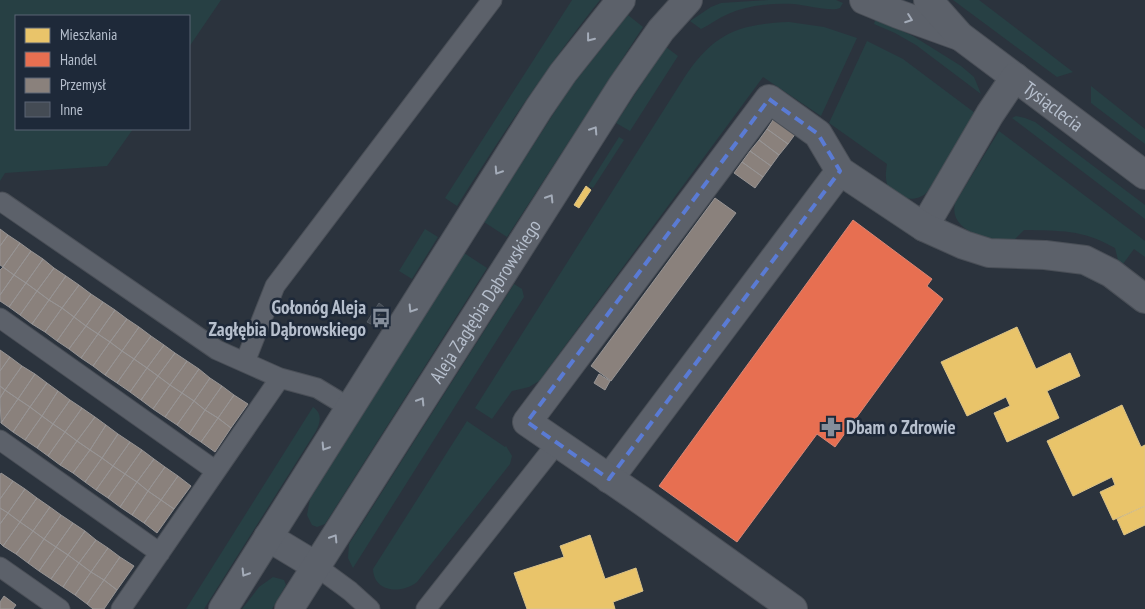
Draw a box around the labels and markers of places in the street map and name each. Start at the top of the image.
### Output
place label: Gołonóg Aleja Zagłębia Dąbrowskiego [208,295,366,341]
bus stop icon: Gołonóg Aleja Zagłębia Dąbrowskiego [370,307,392,329]
place label: Dbam o Zdrowie [846,415,956,439]
pharmacy icon: Dbam o Zdrowie [820,416,842,438]

